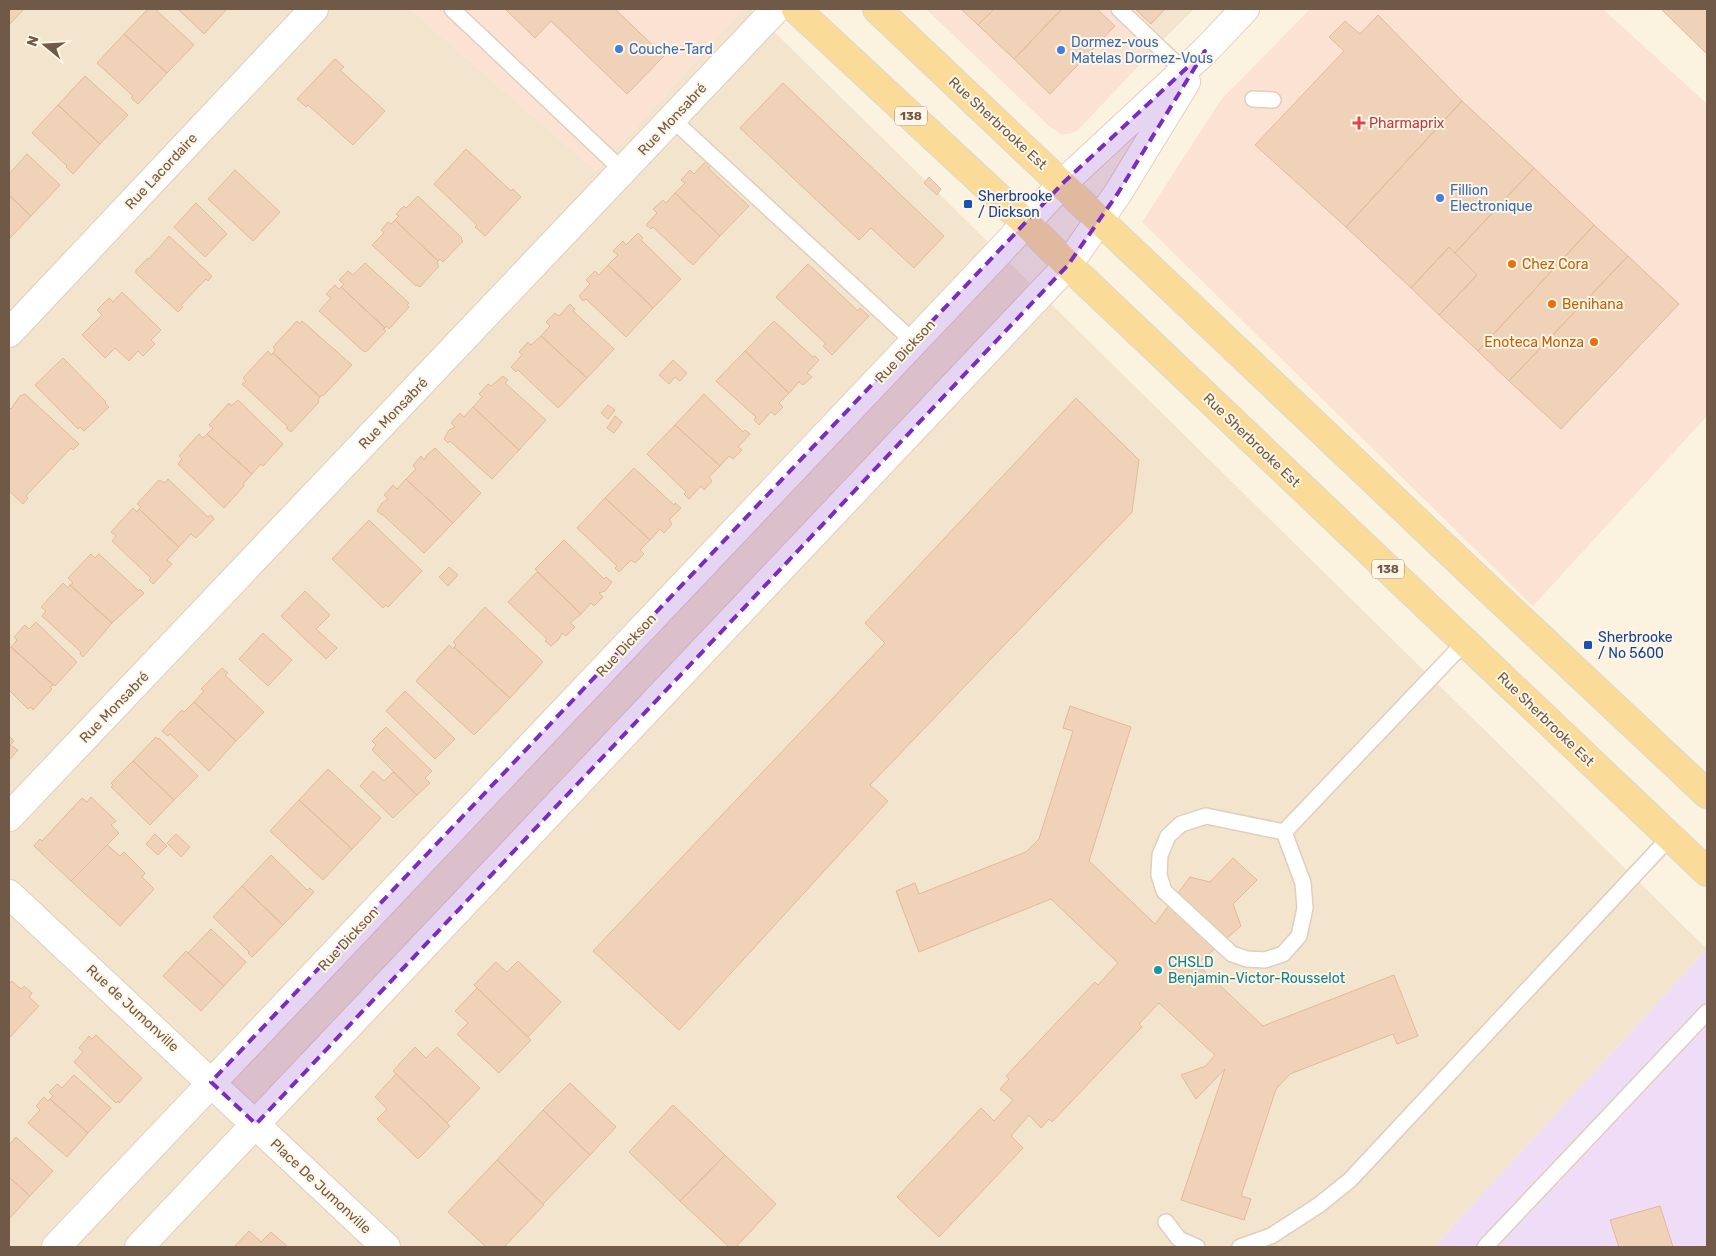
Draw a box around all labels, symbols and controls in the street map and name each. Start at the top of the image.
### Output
north arrow [20,20,70,70]
text: N [23,34,43,49]
place label: Dormez-vous Matelas Dormez-Vous [1071,34,1213,67]
place label: Couche-Tard [629,41,713,58]
marker: Couche-Tard [613,43,625,55]
marker: Dormez-vous Matelas Dormez-Vous [1055,44,1067,56]
street label: Rue Sherbrooke Est [945,73,1051,174]
street label: Rue Monsabré [635,80,710,159]
road number: 138 [895,106,927,125]
place label: Pharmaprix [1369,115,1445,132]
marker: Pharmaprix [1353,117,1365,129]
street label: Rue Lacordaire [122,130,201,213]
place label: Fillion Electronique [1450,182,1533,215]
place label: Sherbrooke / Dickson [978,188,1053,221]
marker: Fillion Electronique [1434,192,1446,204]
marker: Sherbrooke / Dickson [962,198,974,210]
place label: Chez Cora [1522,256,1589,273]
marker: Chez Cora [1506,258,1518,270]
place label: Benihana [1562,296,1624,313]
marker: Benihana [1546,298,1558,310]
street label: Rue Dickson [872,316,939,387]
place label: Enoteca Monza [1484,334,1584,351]
marker: Enoteca Monza [1588,336,1600,348]
street label: Rue Monsabré [355,374,432,453]
street label: Rue Sherbrooke Est [1200,390,1304,491]
road number: 138 [1372,560,1404,578]
street label: Rue Dickson [593,610,660,681]
place label: Sherbrooke / No 5600 [1598,629,1673,662]
marker: Sherbrooke / No 5600 [1582,639,1594,651]
street label: Rue Monsabré [76,668,153,747]
street label: Rue Sherbrooke Est [1494,669,1598,770]
street label: Rue Dickson [315,904,382,975]
place label: CHSLD Benjamin-Victor-Rousselot [1168,954,1346,987]
street label: Rue de Jumonville [83,961,183,1056]
marker: CHSLD Benjamin-Victor-Rousselot [1152,964,1164,976]
street label: Place De Jumonville [267,1135,375,1238]

